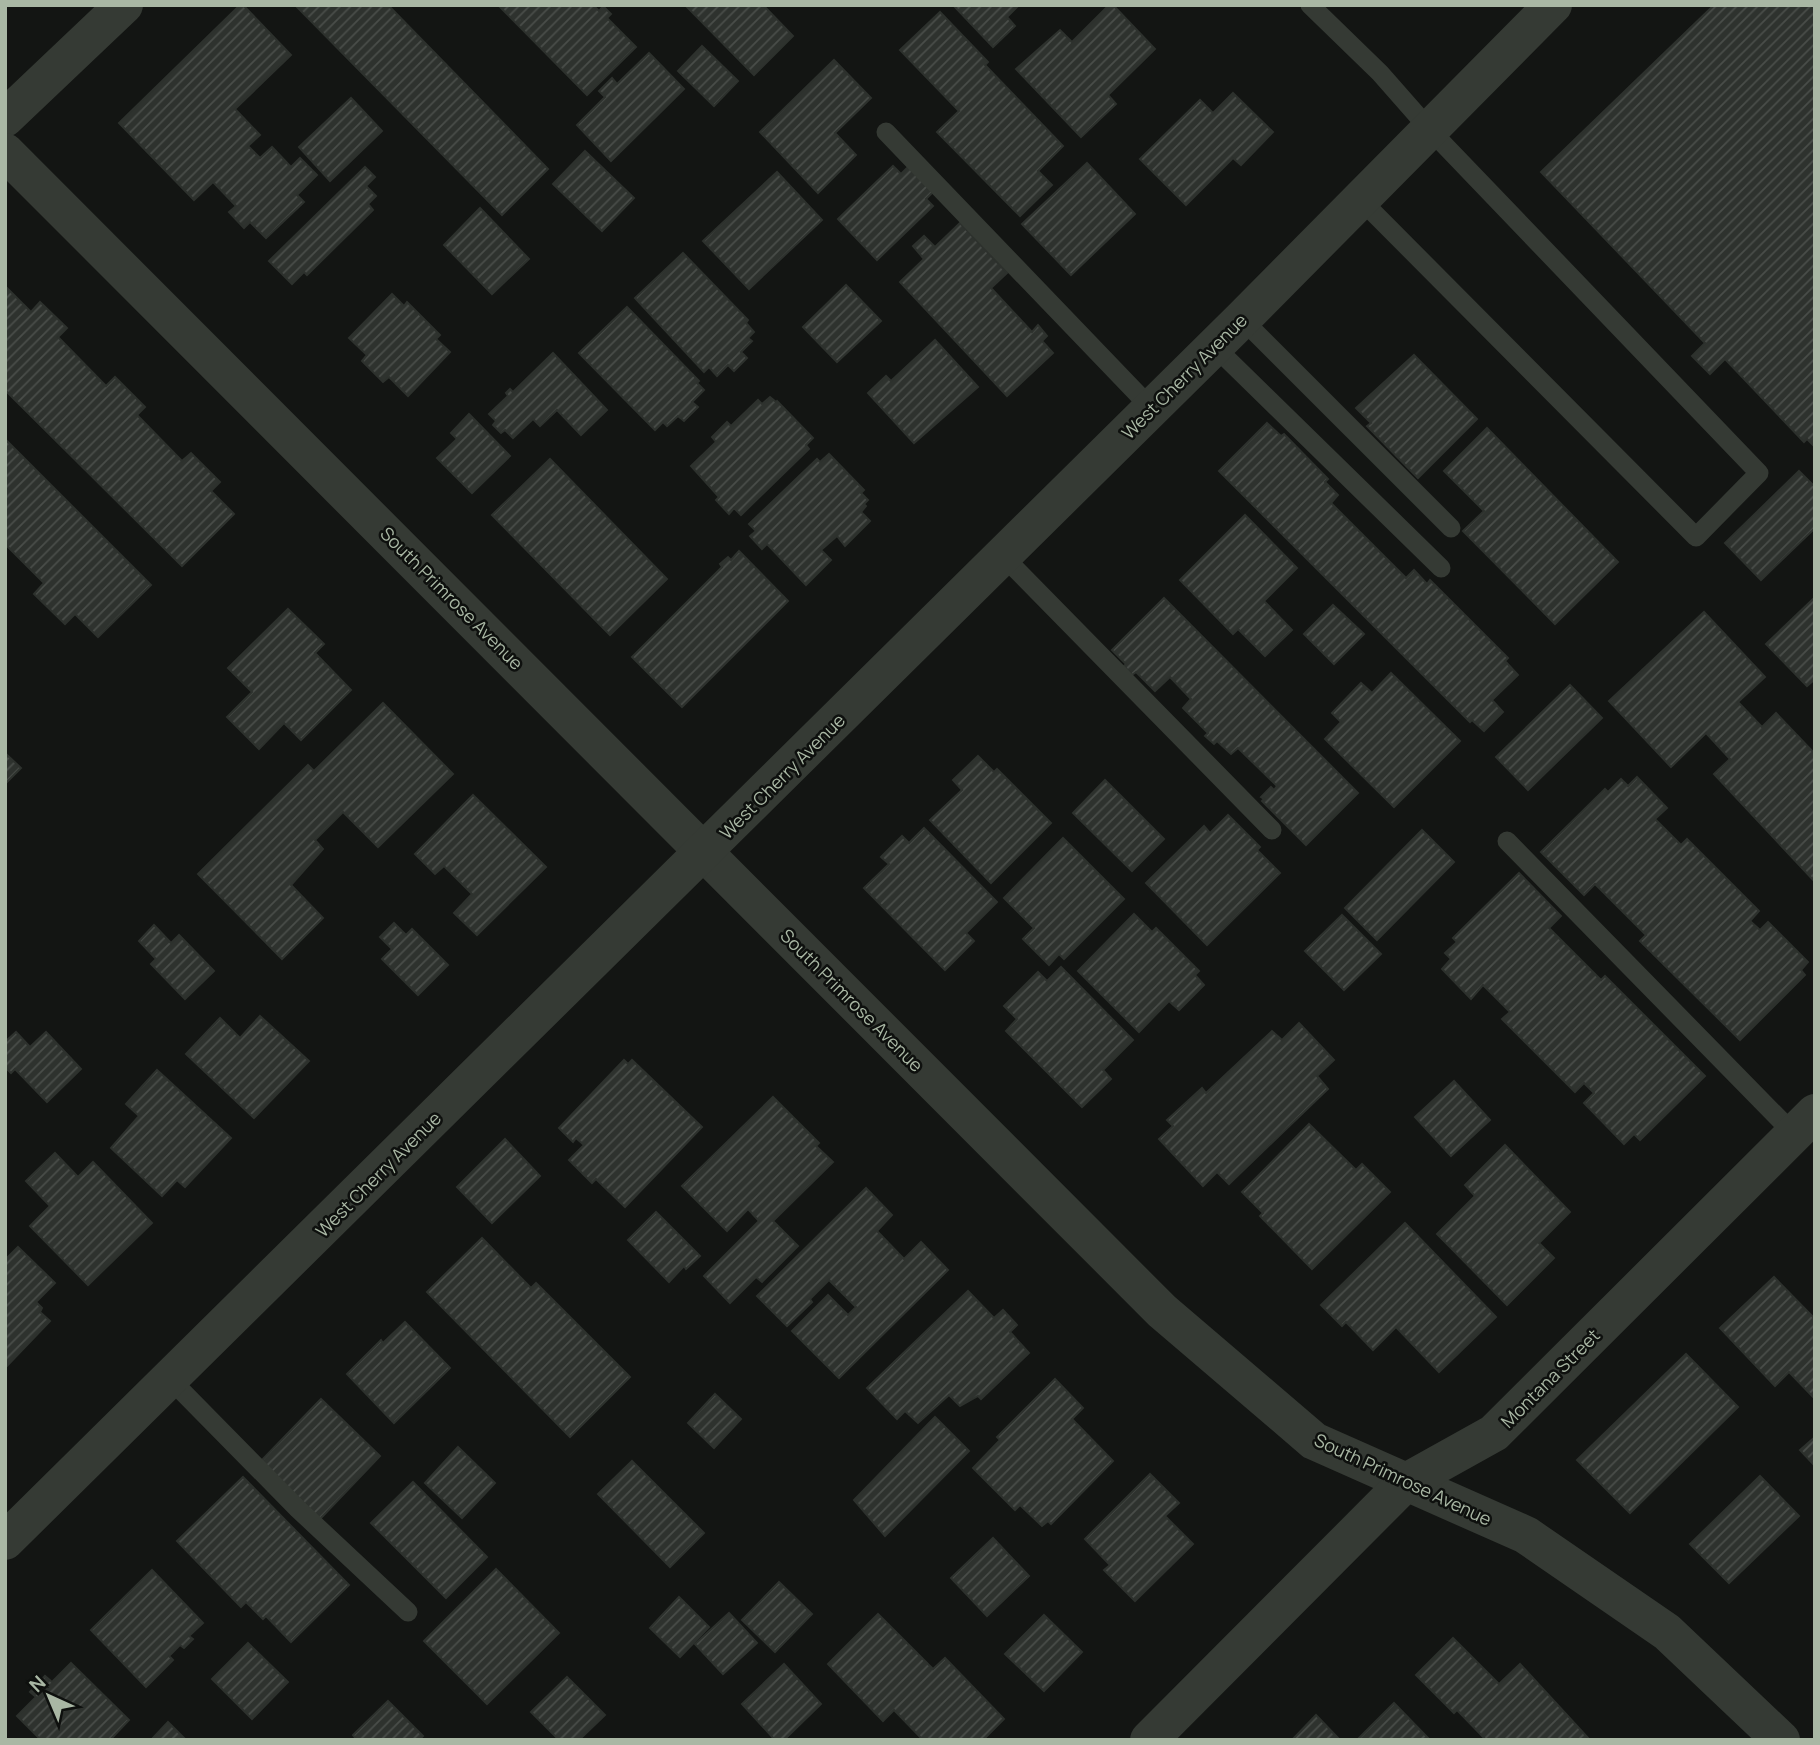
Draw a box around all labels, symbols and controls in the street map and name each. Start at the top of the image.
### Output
street label: West Cherry Avenue [1116,308,1252,444]
street label: South Primrose Avenue [375,521,529,675]
street label: West Cherry Avenue [714,708,850,844]
street label: South Primrose Avenue [775,923,929,1077]
street label: West Cherry Avenue [310,1106,446,1242]
street label: Montana Street [1495,1323,1605,1433]
street label: South Primrose Avenue [1311,1427,1495,1531]
north arrow [14,1661,84,1731]
text: N [23,1670,51,1698]

